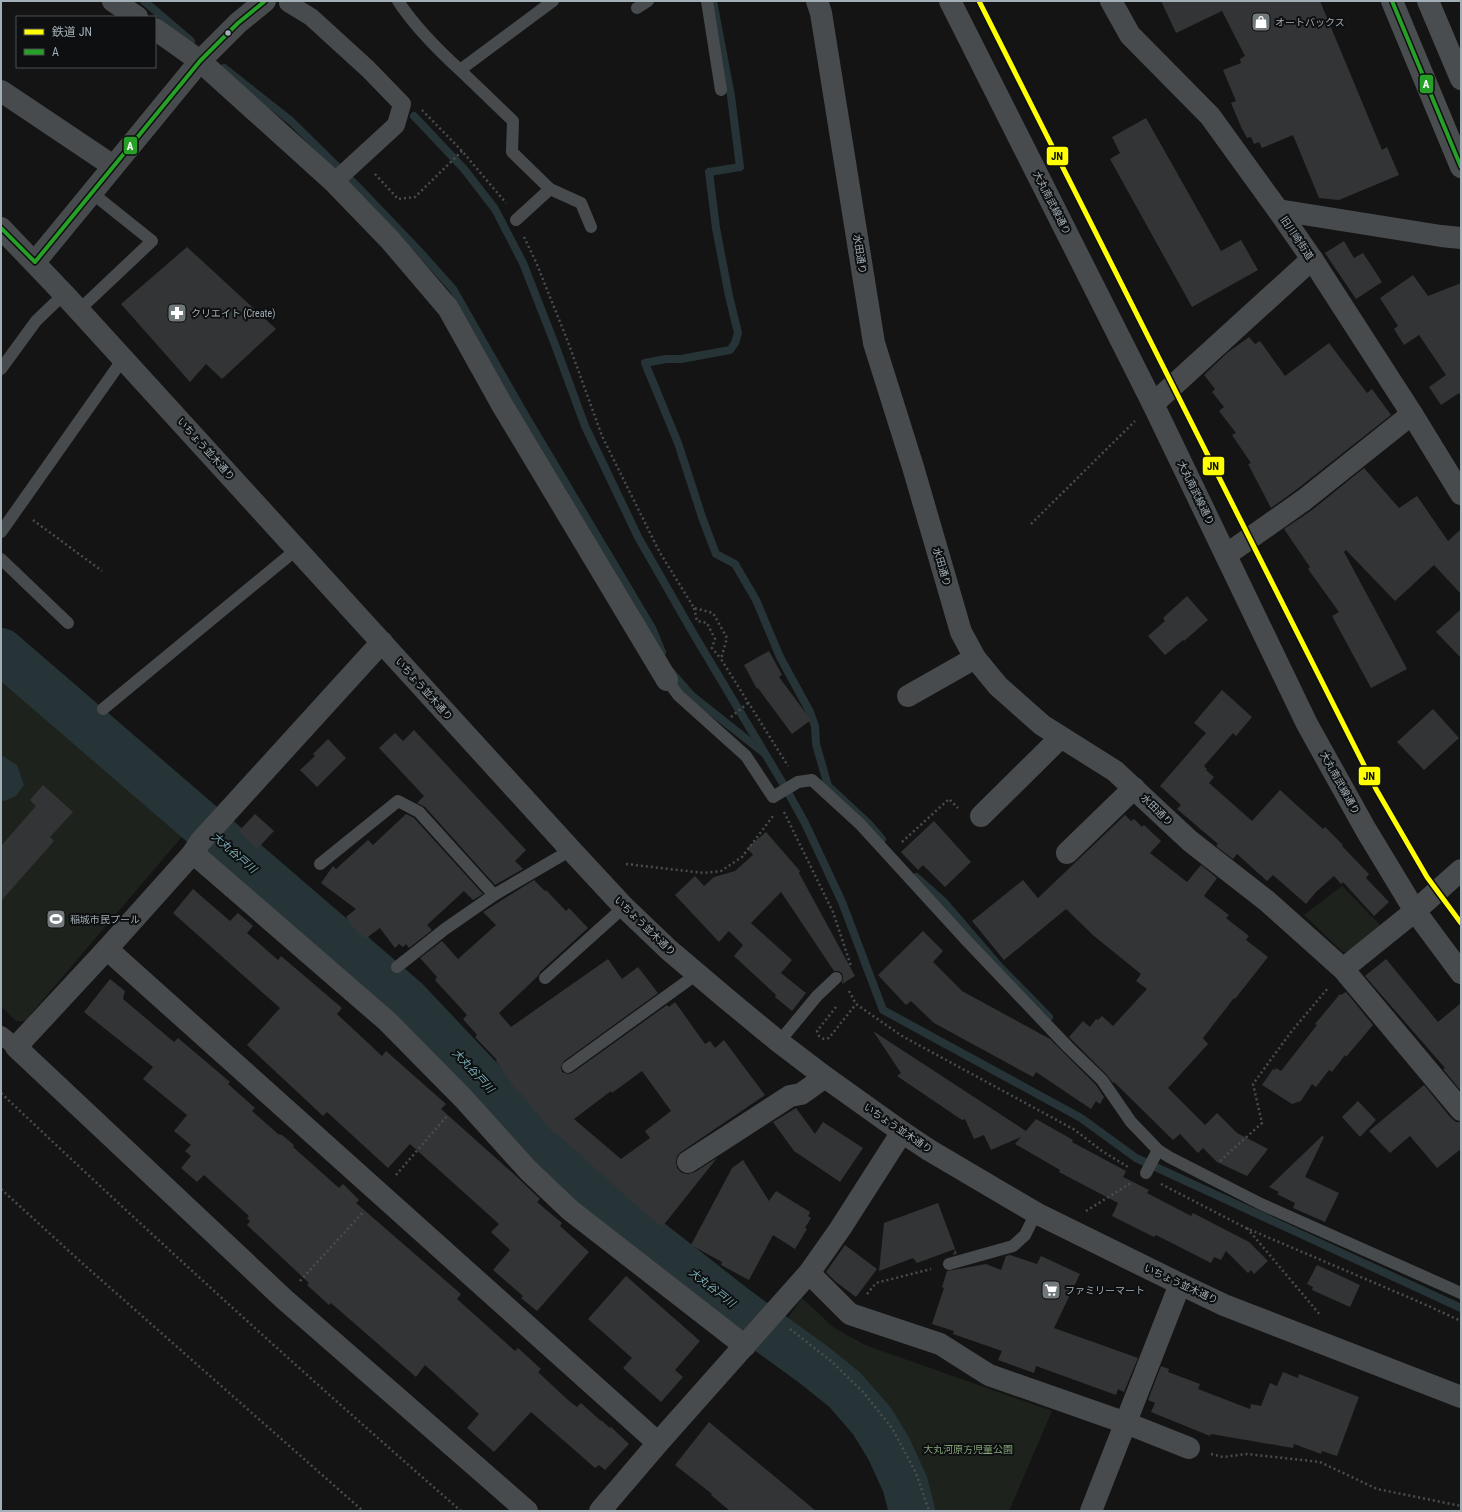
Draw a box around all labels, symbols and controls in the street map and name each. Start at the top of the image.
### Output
shop icon: オートバックス [1250,11,1272,33]
legend [16,16,156,68]
place label: オートバックス [1275,17,1345,28]
text: 鉄道 JN [52,25,92,39]
unlabelled marker [223,28,233,38]
text: A [52,45,59,59]
line badge: A [1419,74,1434,94]
text: A [1423,78,1430,91]
line badge: A [123,136,138,155]
text: A [127,140,134,153]
line badge: JN [1046,146,1069,166]
text: JN [1051,150,1063,163]
street label: 大丸南武線通り [1031,169,1073,237]
street label: 旧川崎街道 [1278,214,1316,262]
street label: 水田通り [851,233,869,275]
pharmacy icon: クリエイト (Create) [166,302,188,324]
place label: クリエイト (Create) [191,308,275,320]
street label: いちょう並木通り [175,416,237,482]
line badge: JN [1202,456,1225,476]
street label: 大丸南武線通り [1176,459,1216,527]
text: JN [1207,460,1219,473]
street label: 水田通り [931,546,953,588]
street label: いちょう並木通り [393,656,455,722]
street label: 大丸南武線通り [1318,750,1362,816]
line badge: JN [1358,766,1381,786]
text: JN [1363,770,1375,783]
street label: 水田通り [1139,792,1175,828]
water label: 大丸谷戸川 [209,830,260,877]
street label: いちょう並木通り [612,894,678,958]
sports icon: 稲城市民プール [45,908,67,930]
place label: 稲城市民プール [70,914,140,925]
water label: 大丸谷戸川 [449,1046,497,1096]
street label: いちょう並木通り [862,1101,934,1155]
street label: いちょう並木通り [1142,1262,1220,1306]
water label: 大丸谷戸川 [686,1266,738,1311]
supermarket icon: ファミリーマート [1040,1279,1062,1301]
place label: ファミリーマート [1065,1285,1145,1296]
park label: 大丸河原方児童公園 [923,1444,1013,1455]

